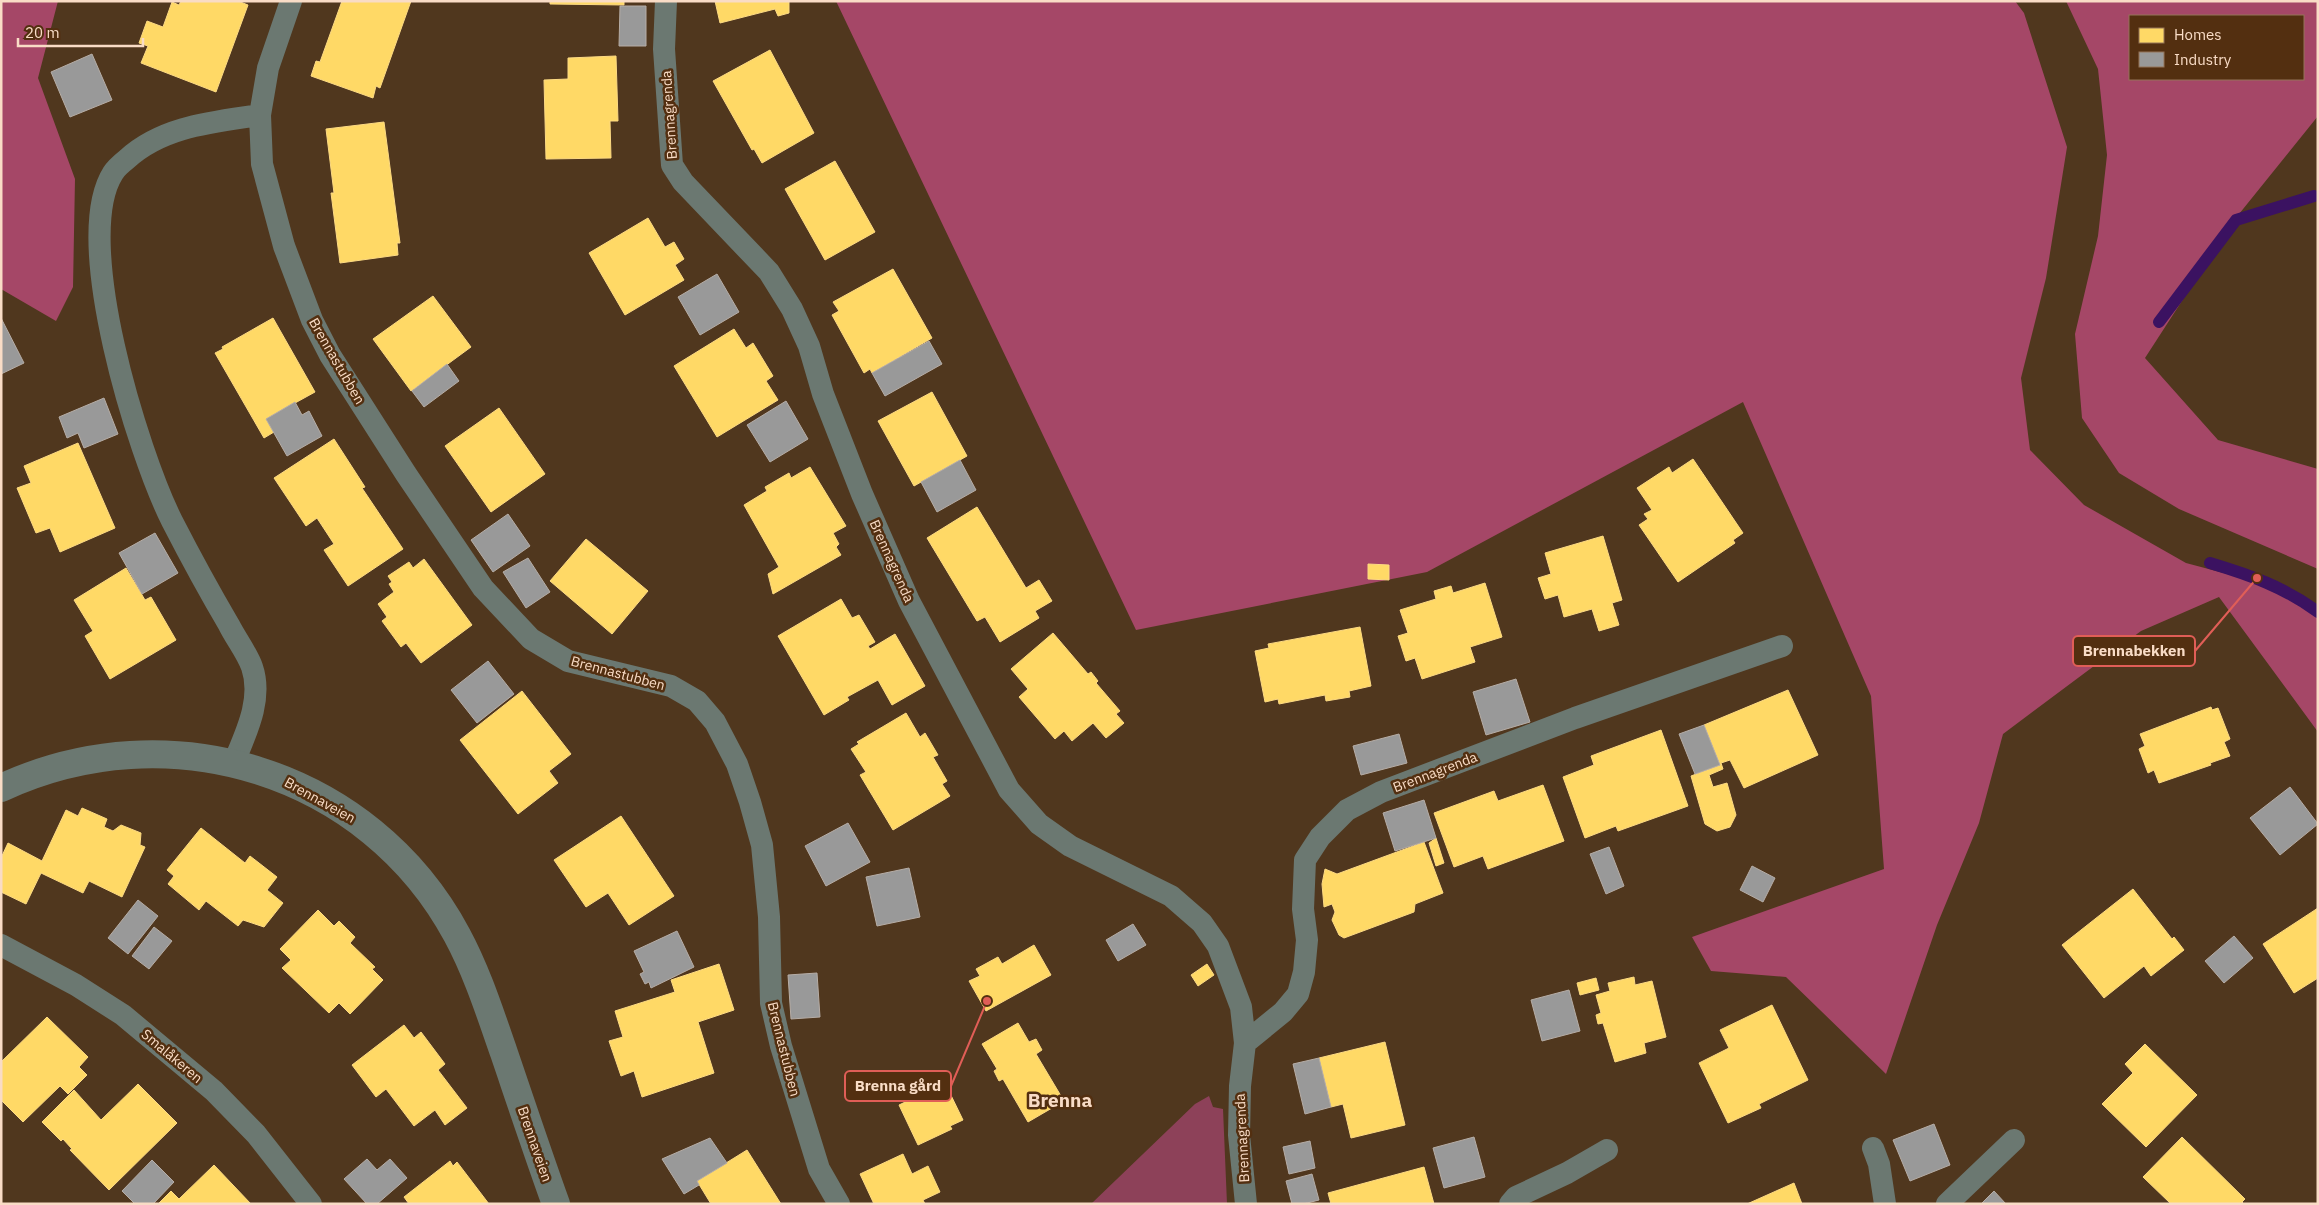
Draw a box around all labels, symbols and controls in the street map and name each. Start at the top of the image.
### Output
scale bar [18,15,142,47]
legend [2129,15,2304,80]
text: 20 m [25,23,60,42]
text: Homes [2174,25,2222,44]
text: Industry [2174,50,2232,69]
street label: Brennagrenda [657,69,681,160]
street label: Brennastubben [305,315,369,407]
street label: Brennagrenda [866,517,919,606]
callout: Brennabekken [2073,636,2195,666]
text: Brennabekken [2083,641,2185,660]
street label: Brennastubben [569,652,667,694]
street label: Brennagrenda [1390,747,1480,796]
street label: Brennaveien [281,773,359,827]
street label: Brennastubben [764,1000,804,1098]
street label: Smalåkeren [138,1025,206,1087]
callout: Brenna gård [845,1071,951,1101]
text: Brenna gård [855,1076,941,1095]
district label: Brenna [1028,1088,1092,1112]
street label: Brennagrenda [1231,1093,1253,1183]
street label: Brennaveien [514,1104,556,1184]

